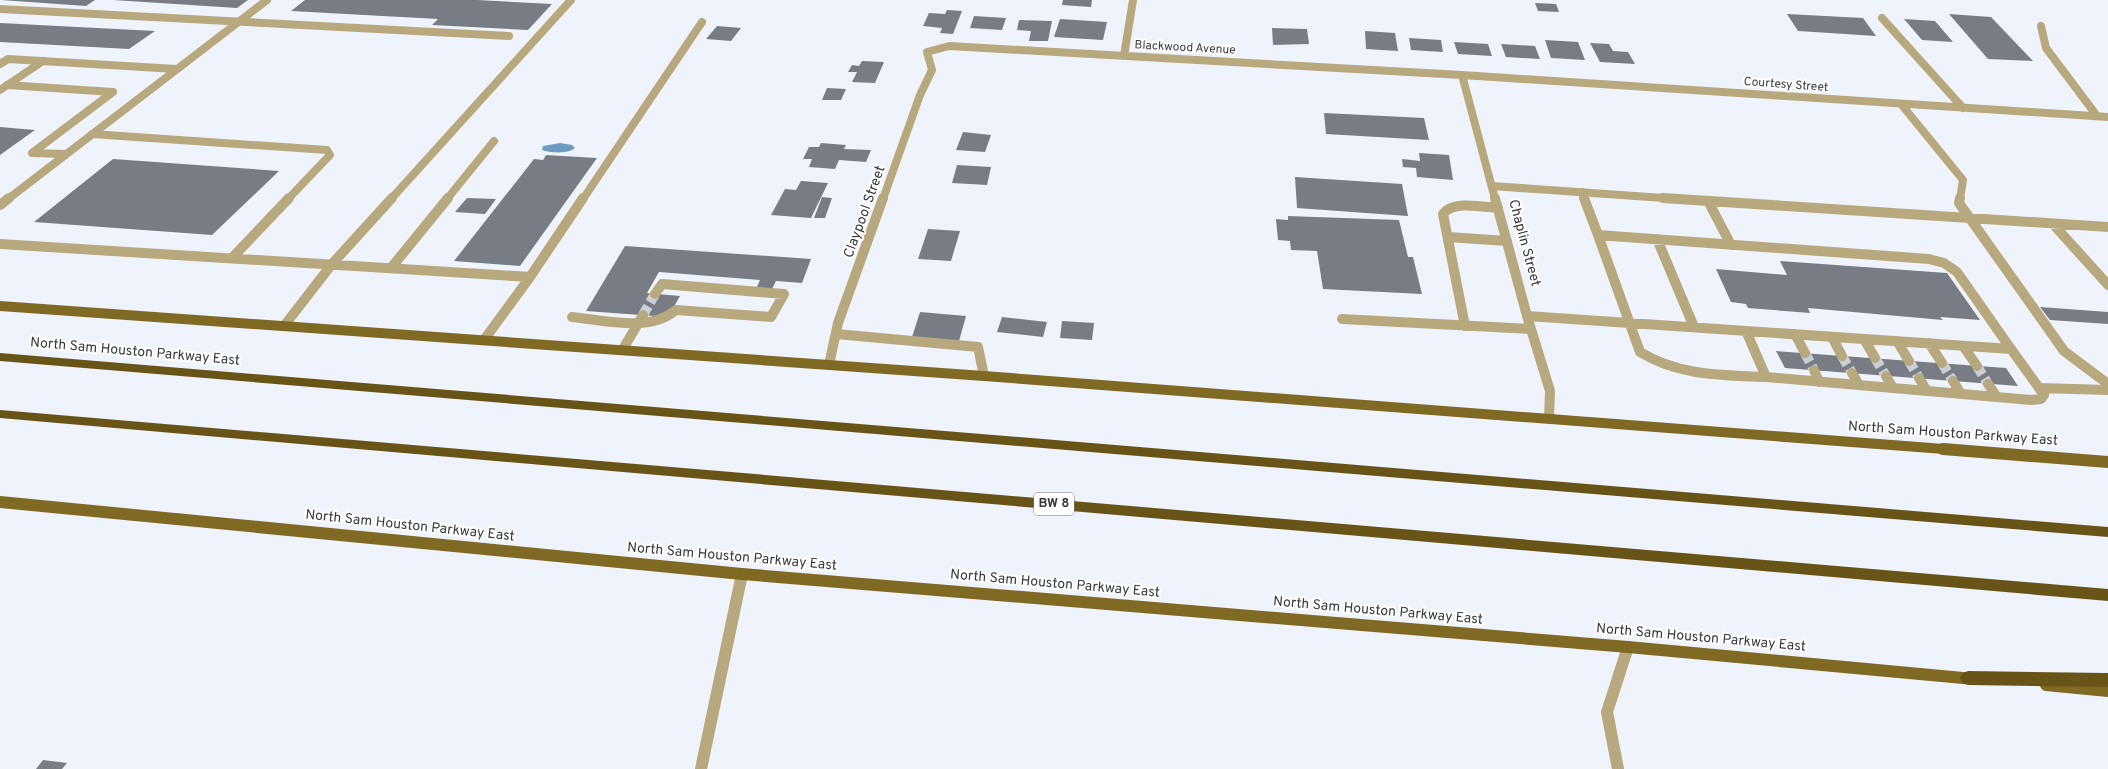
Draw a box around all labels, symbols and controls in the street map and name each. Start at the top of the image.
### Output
street label: Blackwood Avenue [1134,37,1236,59]
street label: Courtesy Street [1743,74,1829,96]
street label: Claypool Street [840,163,890,261]
street label: Chaplin Street [1504,198,1544,288]
street label: North Sam Houston Parkway East [29,334,241,370]
street label: North Sam Houston Parkway East [1847,418,2059,450]
road number: BW 8 [1034,493,1074,515]
street label: North Sam Houston Parkway East [304,507,516,545]
street label: North Sam Houston Parkway East [626,539,838,575]
street label: North Sam Houston Parkway East [949,566,1161,602]
street label: North Sam Houston Parkway East [1272,593,1484,629]
street label: North Sam Houston Parkway East [1595,620,1807,656]

